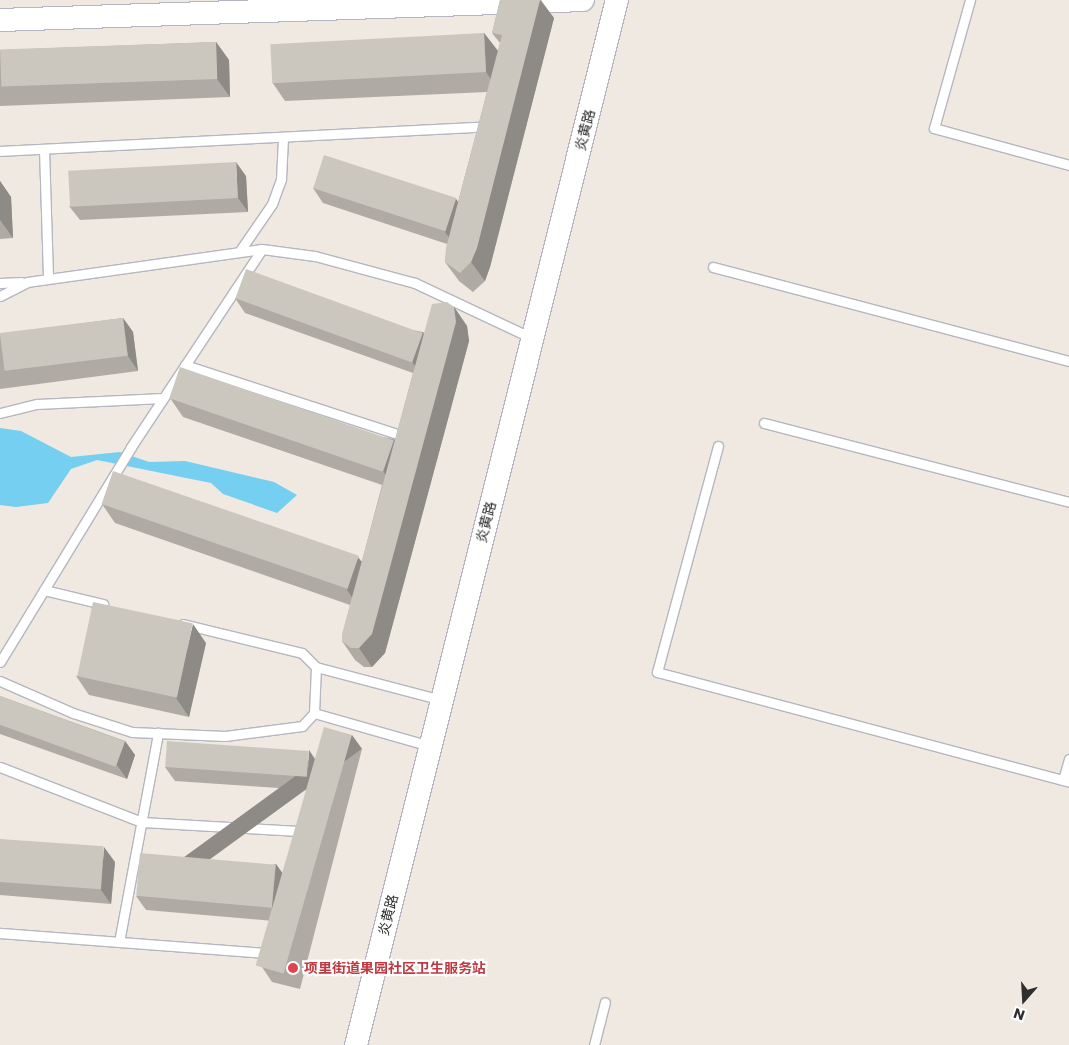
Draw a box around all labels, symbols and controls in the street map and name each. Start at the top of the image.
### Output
street label: 炎黄路 [572,108,598,152]
street label: 炎黄路 [473,500,499,544]
street label: 炎黄路 [375,893,401,937]
place label: 项里街道果园社区卫生服务站 [304,960,486,976]
marker: 项里街道果园社区卫生服务站 [286,961,300,975]
north arrow [999,975,1049,1025]
text: N [1011,1003,1027,1025]

